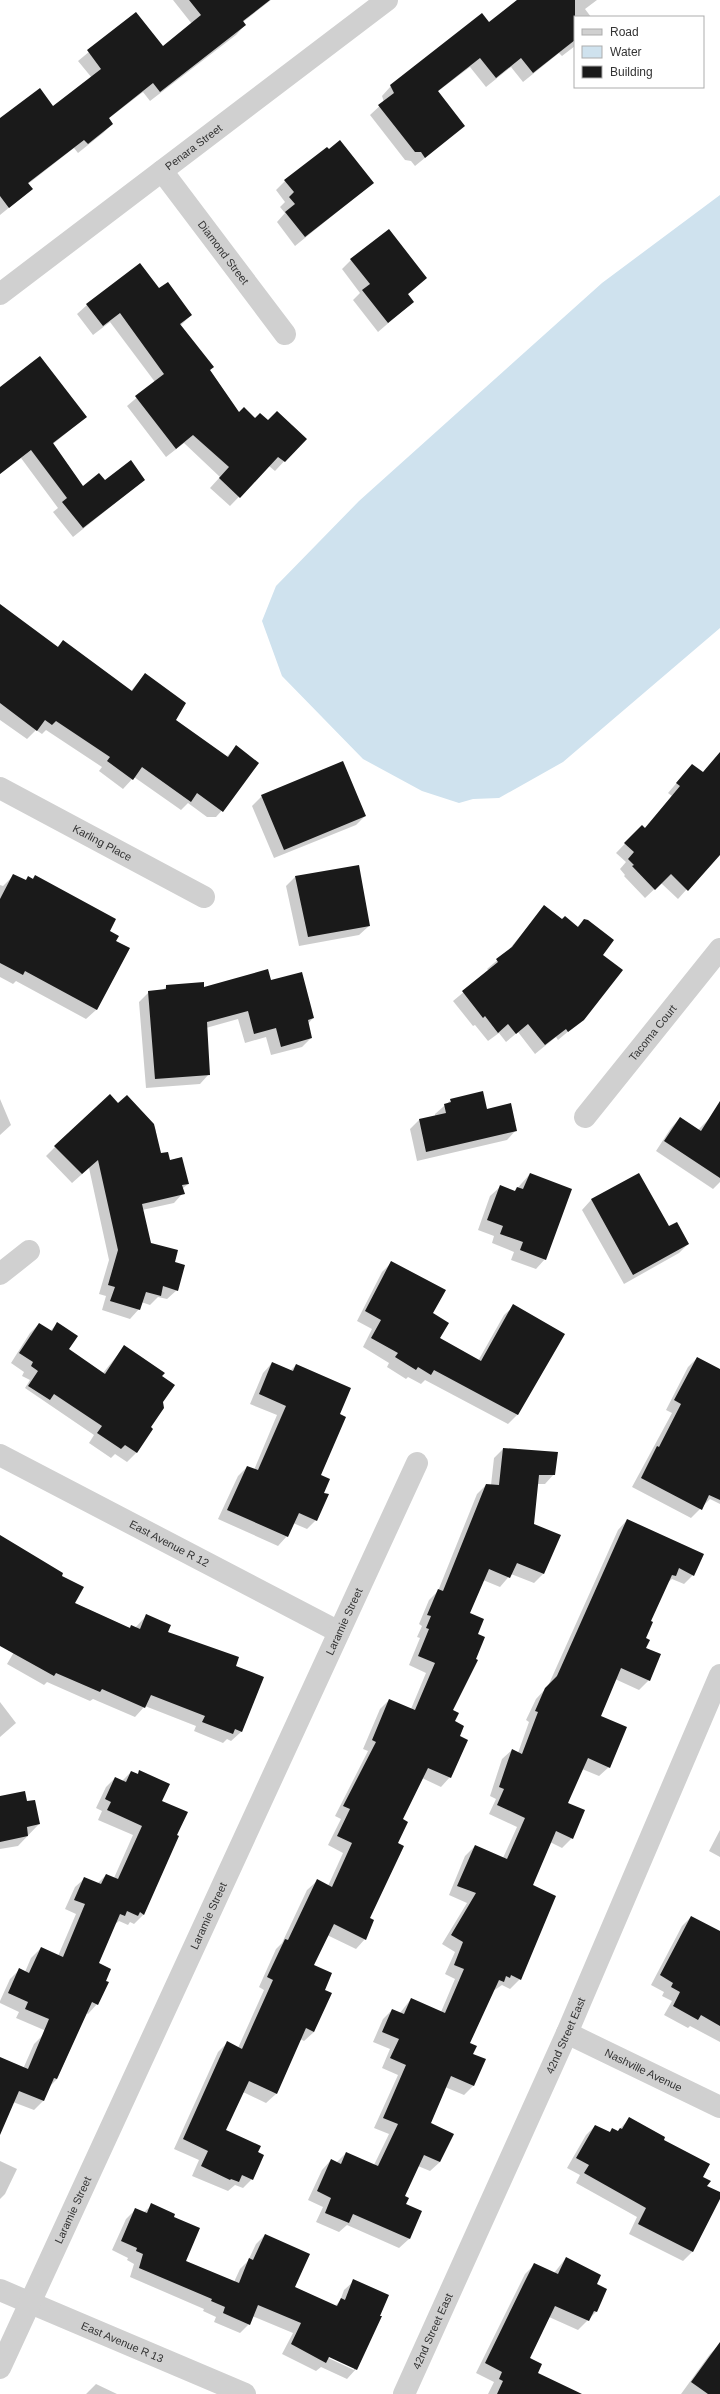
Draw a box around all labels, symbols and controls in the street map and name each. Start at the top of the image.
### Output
legend [574,16,704,88]
text: Road [610,25,639,39]
text: Water [610,45,642,59]
text: Building [610,65,653,79]
street label: Penara Street [163,122,224,172]
street label: Diamond Street [196,218,251,287]
street label: Karling Place [71,822,134,863]
street label: Tacoma Court [627,1002,679,1063]
street label: East Avenue R 12 [128,1518,211,1569]
street label: Laramie Street [323,1586,365,1657]
street label: Laramie Street [188,1880,229,1951]
street label: 42nd Street East [543,1996,587,2076]
street label: Nashville Avenue [603,2046,684,2094]
street label: Laramie Street [52,2175,93,2245]
street label: 42nd Street East [410,2291,455,2371]
street label: East Avenue R 13 [80,2319,165,2365]

